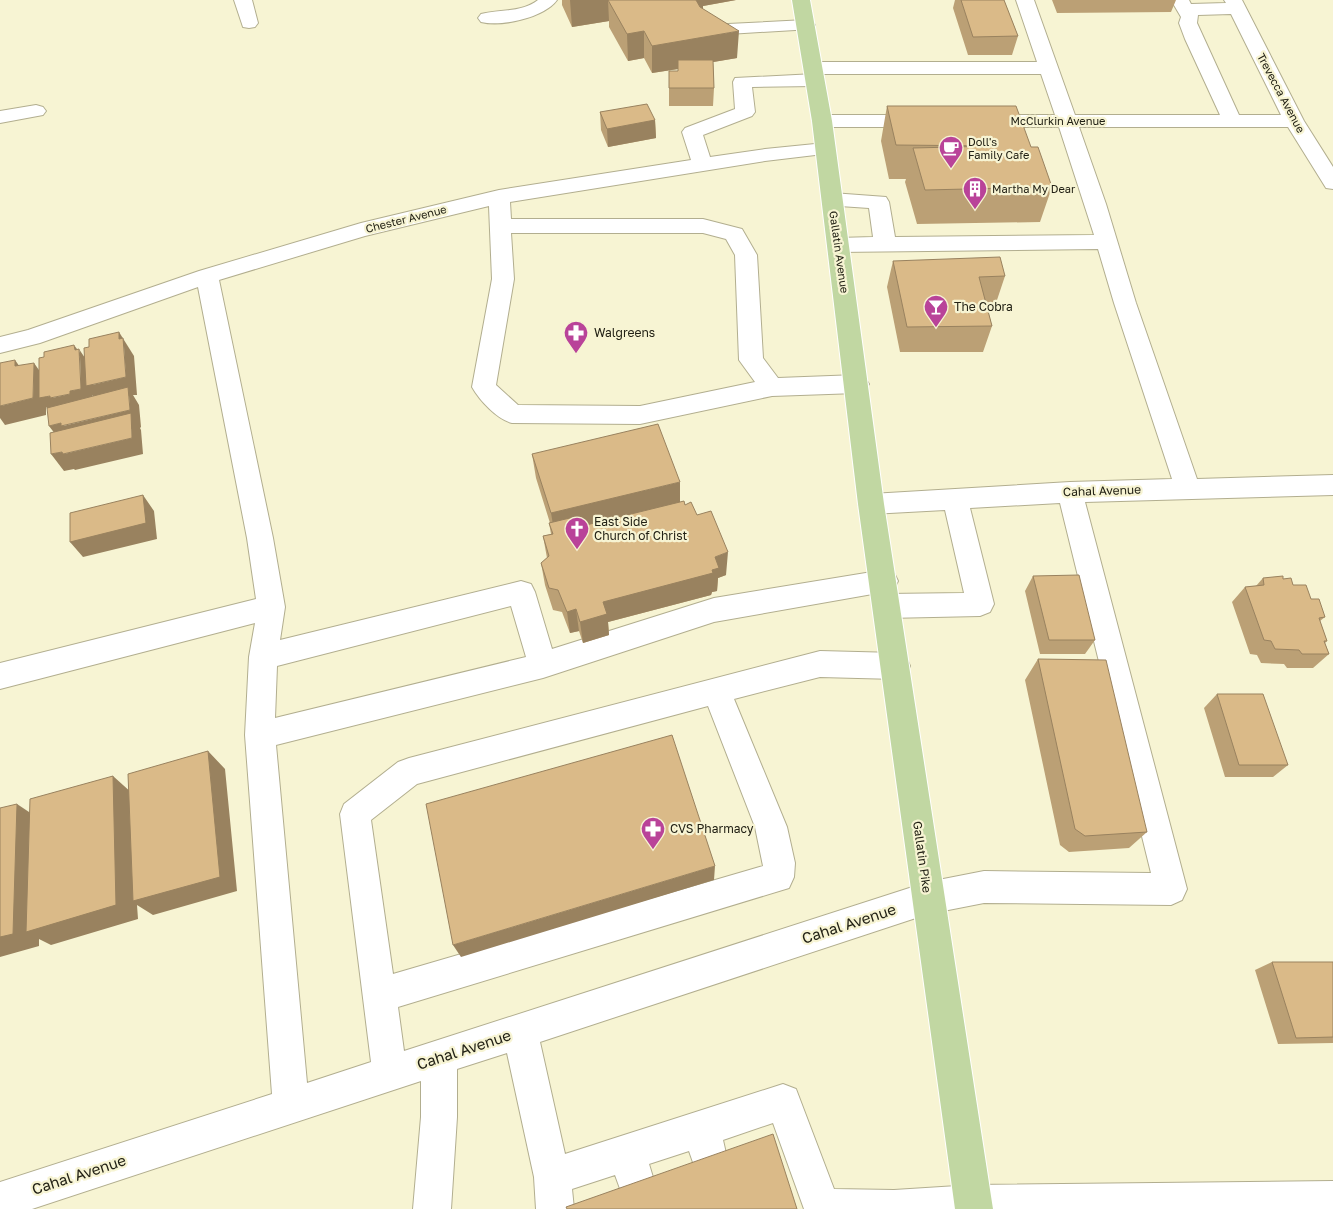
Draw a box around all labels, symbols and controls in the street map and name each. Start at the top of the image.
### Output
street label: Trevecca Avenue [1255,51,1308,135]
street label: McClurkin Avenue [1011,114,1105,127]
cafe icon: Doll's Family Cafe [938,135,964,169]
place label: Doll's Family Cafe [968,135,1029,161]
building icon: Martha My Dear [962,176,988,210]
place label: Martha My Dear [992,182,1076,195]
street label: Chester Avenue [364,202,448,235]
street label: Gallatin Avenue [827,210,852,294]
bar icon: The Cobra [923,294,949,328]
place label: The Cobra [954,299,1013,314]
pharmacy icon: Walgreens [563,320,589,354]
place label: Walgreens [594,325,655,340]
street label: Cahal Avenue [1063,482,1141,499]
place label: East Side Church of Christ [594,514,688,543]
church icon: East Side Church of Christ [564,516,590,550]
pharmacy icon: CVS Pharmacy [640,816,666,850]
street label: Gallatin Pike [910,820,935,894]
place label: CVS Pharmacy [670,821,754,836]
street label: Cahal Avenue [799,899,898,947]
street label: Cahal Avenue [414,1025,513,1073]
street label: Cahal Avenue [29,1150,128,1198]

